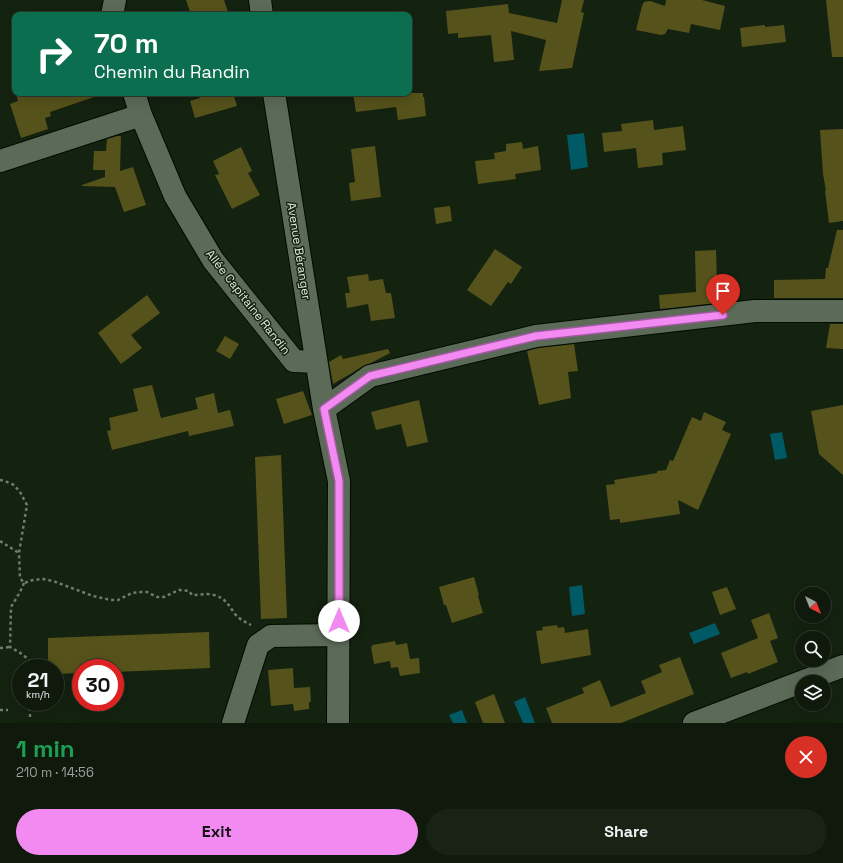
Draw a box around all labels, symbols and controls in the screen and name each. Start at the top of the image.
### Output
text: 70 m [94,25,159,61]
icon: right [28,28,80,80]
text: Chemin du Randin [94,60,250,83]
street label: Avenue Béranger [283,201,315,301]
street label: Allée Capitaine Randin [202,246,294,358]
pin [706,274,740,315]
icon: arrive [712,280,734,302]
north arrow [795,587,831,623]
map controls [795,587,831,711]
position arrow [318,600,360,642]
button: search [795,631,831,667]
speed limit sign: 30 [72,659,124,711]
text: 21 [28,667,48,693]
button: layers [795,675,831,711]
text: km/h [26,688,50,701]
text: 1 min [16,733,75,764]
button: close [785,736,827,778]
text: 210 m · 14:56 [16,764,94,781]
button: Exit [16,809,418,855]
button: Share [426,809,827,855]

